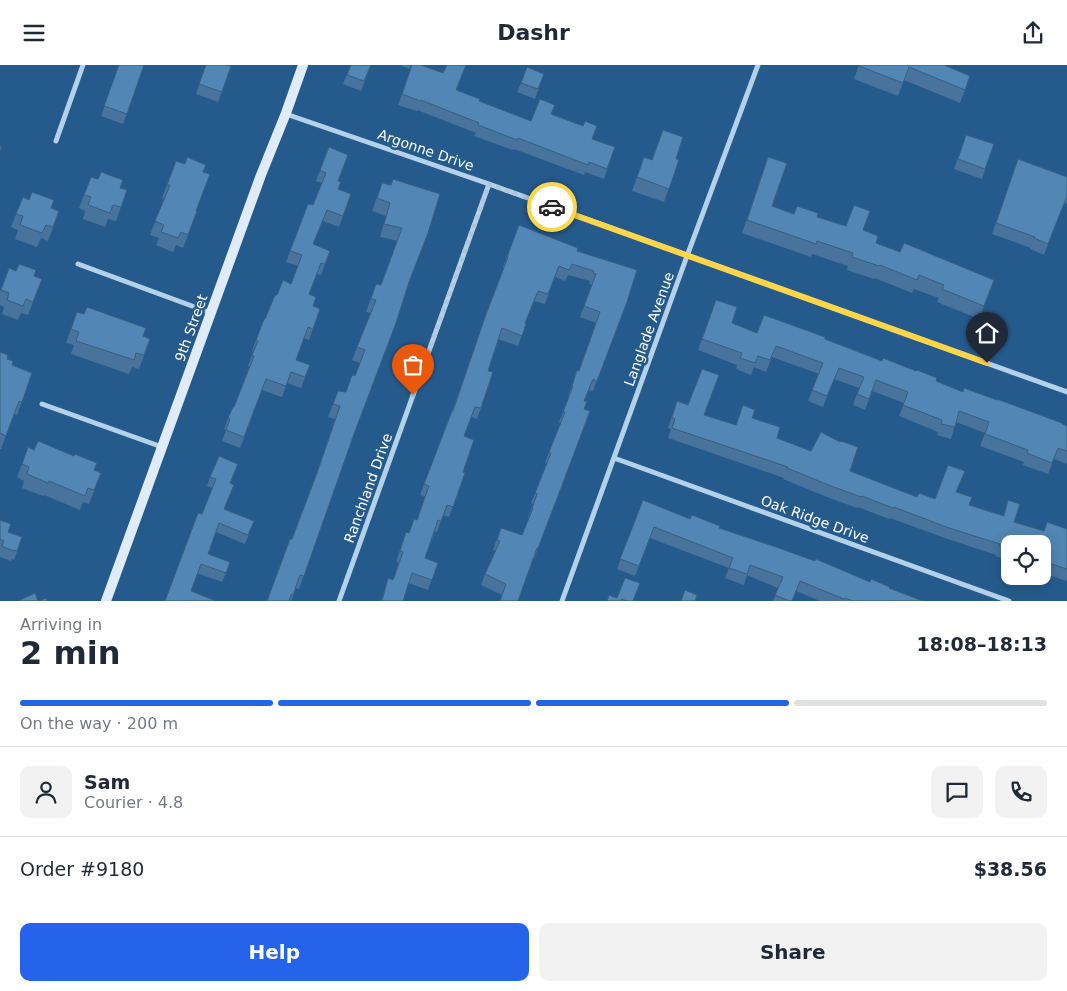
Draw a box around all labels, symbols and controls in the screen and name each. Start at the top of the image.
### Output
icon: menu [20,19,48,47]
icon: share [1019,19,1047,47]
text: Dashr [497,20,570,45]
street label: Argonne Drive [376,126,476,174]
courier [527,182,577,232]
icon: car [538,193,566,221]
street label: Langlade Avenue [621,270,677,388]
street label: 9th Street [171,292,211,364]
pin [966,312,1008,363]
icon: home [973,319,1001,347]
pin [392,344,434,395]
icon: bag [399,351,427,379]
street label: Ranchland Drive [341,431,395,545]
street label: Oak Ridge Drive [759,492,871,546]
map controls [1001,535,1051,585]
button: locate [1001,535,1051,585]
text: Arriving in [20,615,102,634]
text: 18:08–18:13 [917,633,1047,655]
text: 2 min [20,634,121,672]
text: On the way · 200 m [20,714,178,733]
button: person [20,766,72,818]
button: chat [931,766,983,818]
button: phone [995,766,1047,818]
text: Sam [84,771,130,793]
text: Courier · 4.8 [84,793,183,812]
text: Order #9180 [20,858,144,880]
text: $38.56 [974,858,1047,880]
button: Help [20,923,529,981]
button: Share [539,923,1047,981]

